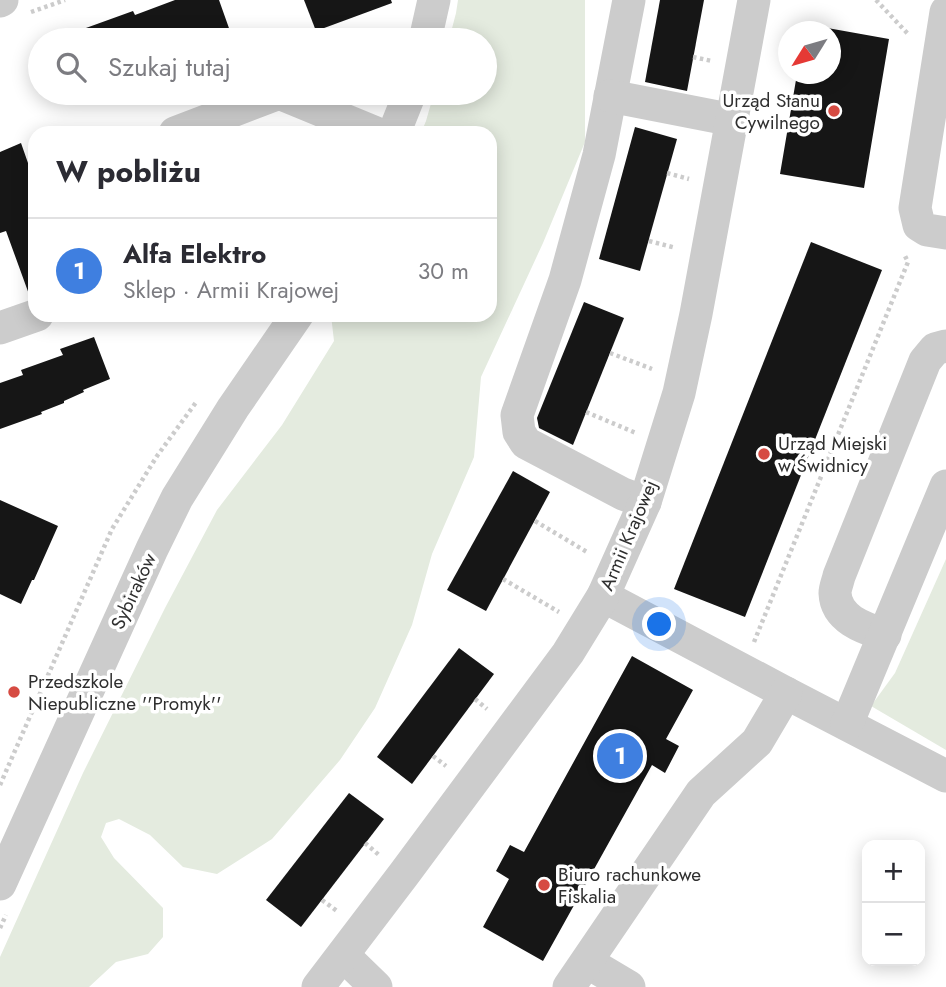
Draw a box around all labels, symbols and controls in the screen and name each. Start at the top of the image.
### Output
north arrow [778,21,841,84]
search box [28,28,497,105]
icon: search [52,48,90,86]
text: Szukaj tutaj [108,48,231,86]
place label: Urząd Stanu Cywilnego [722,87,820,136]
marker: Urząd Stanu Cywilnego [826,103,842,119]
text: W pobliżu [56,150,201,193]
text: Alfa Elektro [123,235,266,273]
text: 1 [73,254,85,288]
text: 30 m [418,254,469,288]
text: Sklep · Armii Krajowej [123,273,339,307]
place label: Urząd Miejski w Świdnicy [778,430,887,479]
marker: Urząd Miejski w Świdnicy [756,446,772,462]
street label: Armii Krajowej [593,476,664,595]
street label: Sybiraków [104,549,163,634]
your location [642,607,676,641]
place label: Przedszkole Niepubliczne ''Promyk'' [28,668,221,717]
marker: Przedszkole Niepubliczne ''Promyk'' [6,684,22,700]
pin: 1 [597,730,643,782]
map controls [862,840,925,966]
button: + [862,840,925,903]
place label: Biuro rachunkowe Fiskalia [558,861,701,910]
marker: Biuro rachunkowe Fiskalia [536,877,552,893]
button: − [862,903,925,966]

